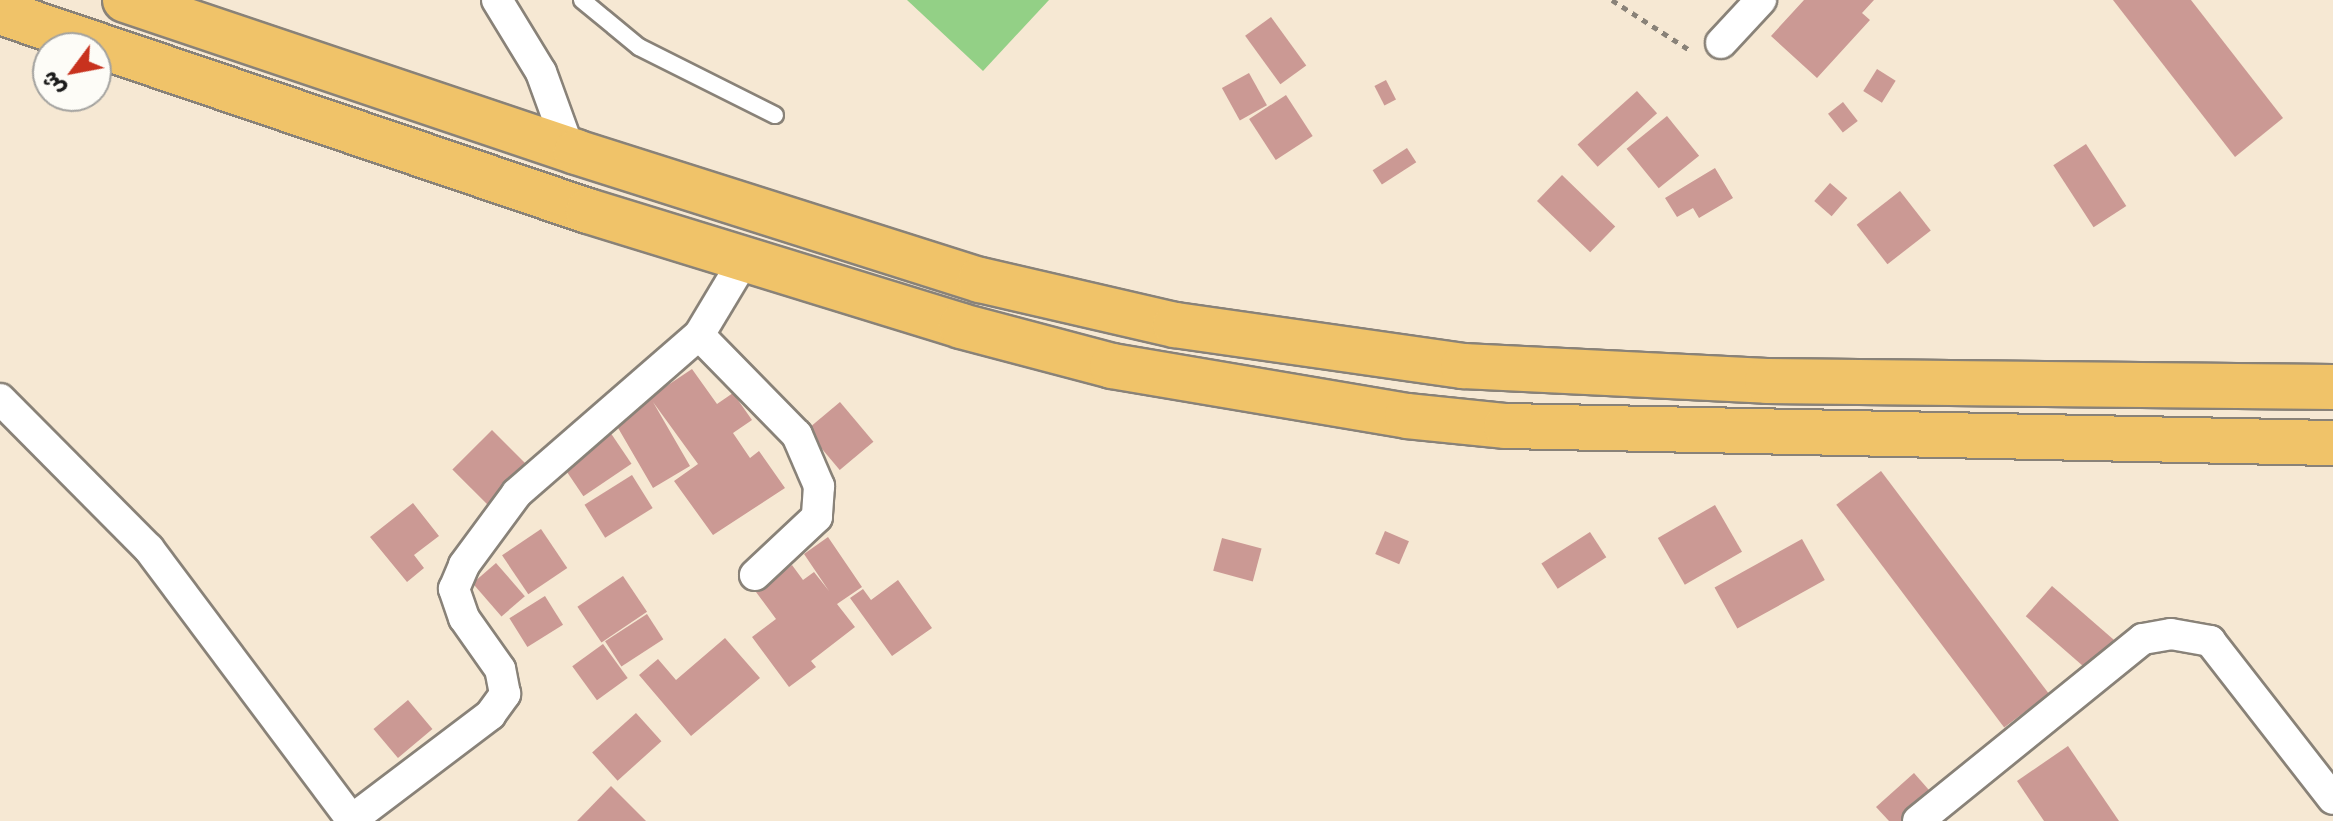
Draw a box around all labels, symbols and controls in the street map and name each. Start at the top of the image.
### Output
north arrow [32,32,112,112]
text: ش [30,63,76,105]

